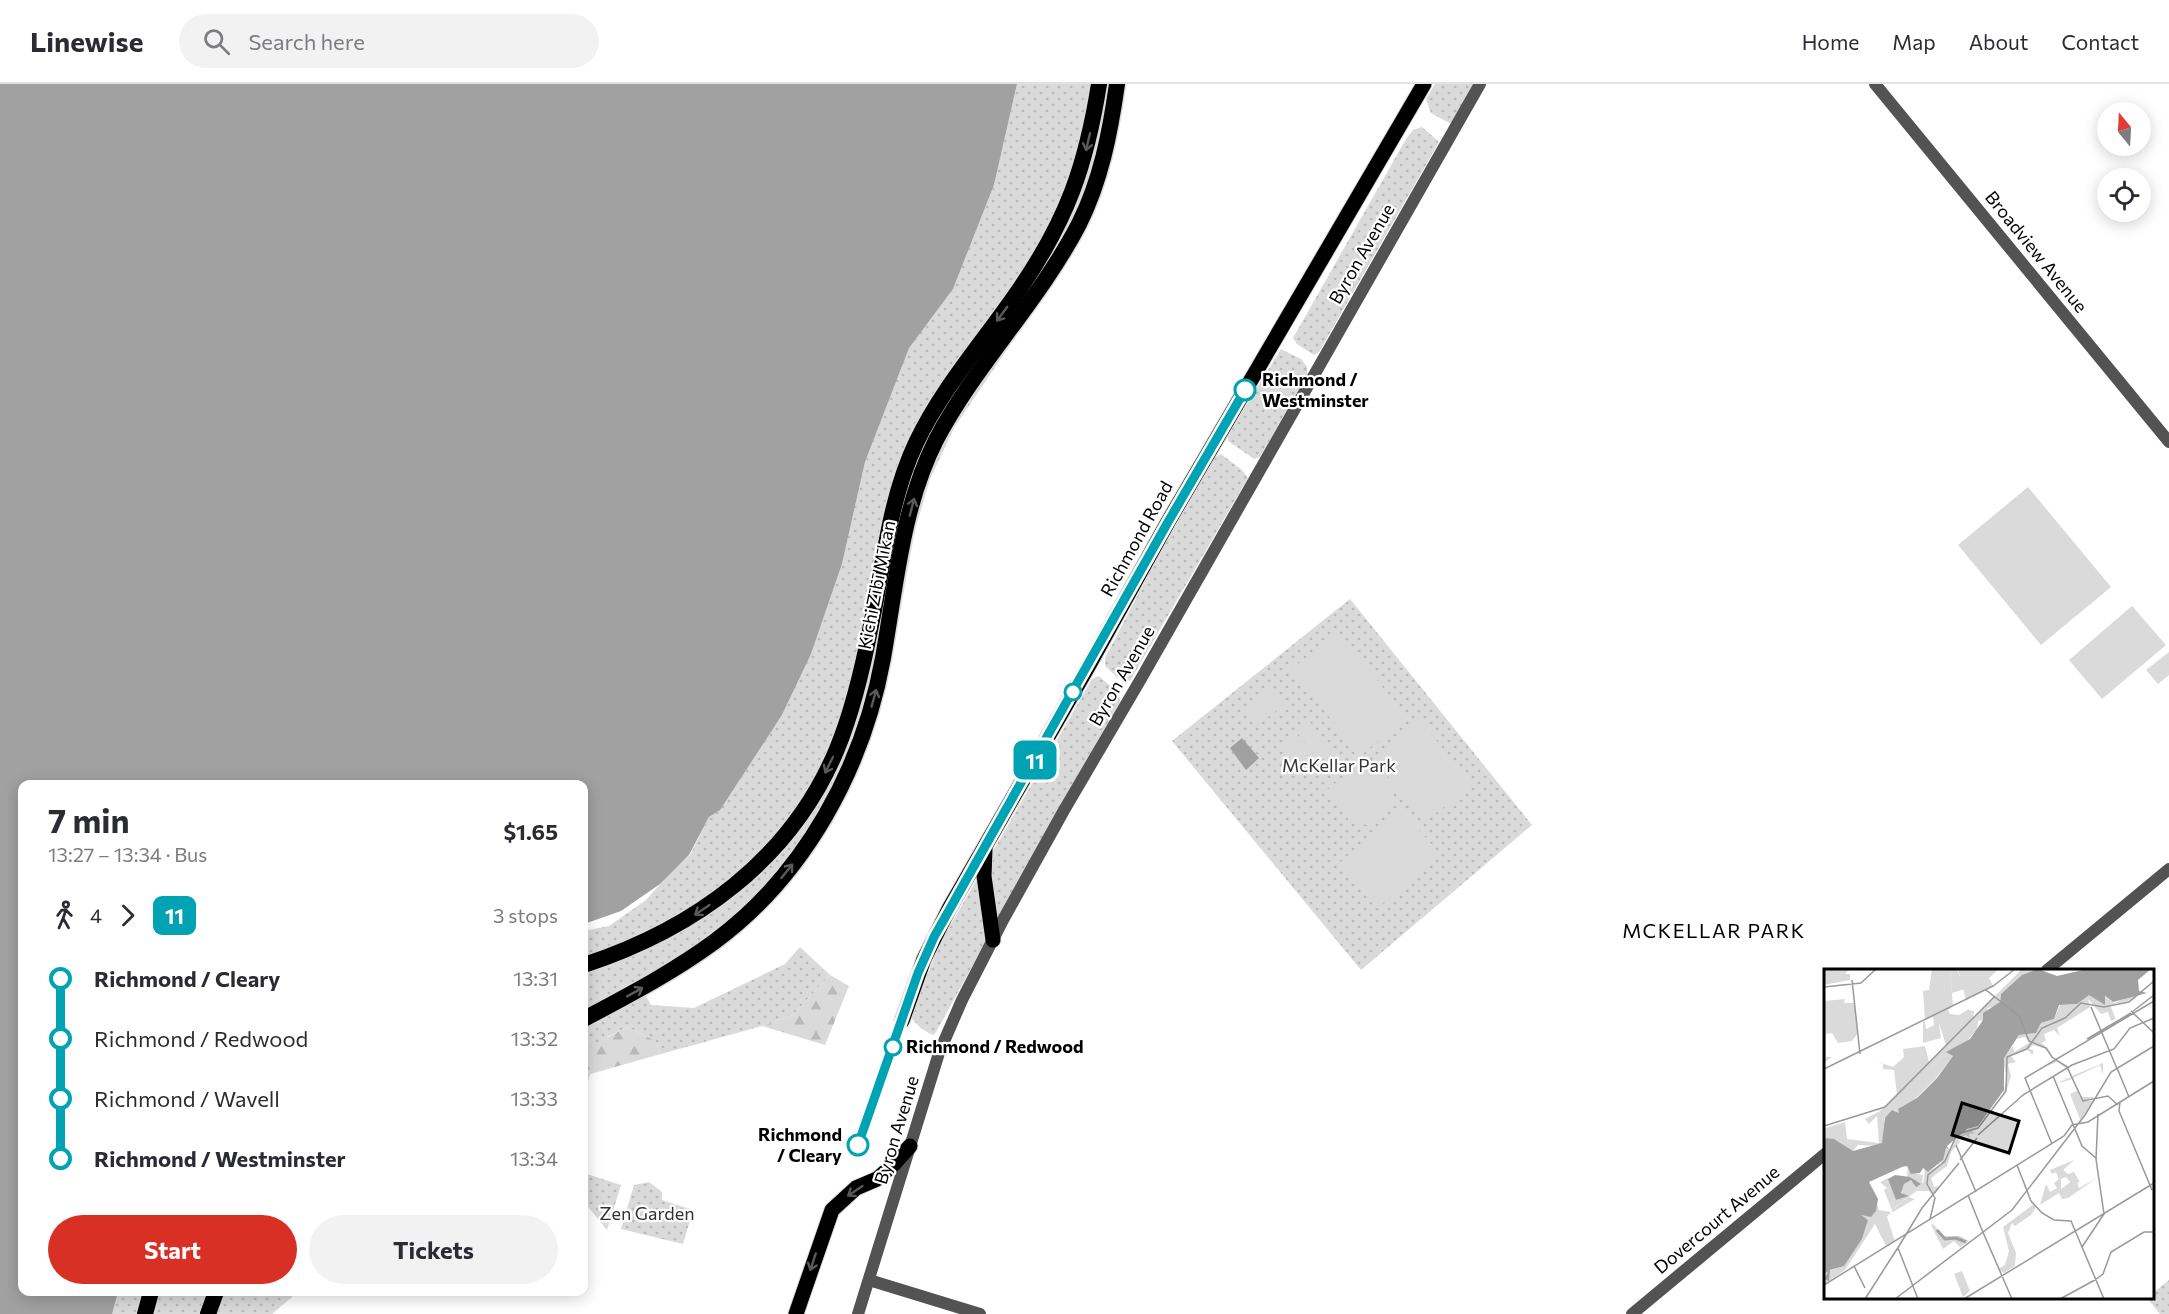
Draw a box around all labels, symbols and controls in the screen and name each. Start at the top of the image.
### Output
search box [179,14,599,68]
text: Linewise [30,24,143,58]
icon: search [200,25,233,58]
text: Search here [248,28,365,55]
text: Home [1802,29,1859,54]
text: Map [1892,29,1936,54]
text: About [1969,29,2028,54]
text: Contact [2061,29,2139,54]
north arrow [2097,102,2151,156]
map controls [2097,102,2151,222]
one-way arrow [1082,131,1093,151]
button: locate [2097,168,2151,222]
street label: Broadview Avenue [1981,186,2093,317]
street label: Byron Avenue [1324,199,1399,308]
one-way arrow [995,306,1008,322]
place label: Richmond / Westminster [1262,368,1369,411]
marker: Richmond / Westminster [1234,379,1256,401]
street label: Richmond Road [1095,477,1177,600]
one-way arrow [906,498,918,517]
street label: Kichi Zībī Mīkan [853,519,899,651]
street label: Byron Avenue [1084,621,1159,730]
unlabelled marker [1064,683,1082,701]
one-way arrow [869,689,880,708]
line badge: 11 [1008,740,1062,780]
text: 11 [1025,748,1045,773]
park label: McKellar Park [1282,754,1396,776]
one-way arrow [823,755,835,773]
text: 7 min [48,799,130,840]
text: $1.65 [503,818,558,845]
text: 13:27 – 13:34 · Bus [48,842,207,866]
one-way arrow [780,863,793,879]
icon: walk [48,899,81,932]
icon: forward [111,899,144,932]
text: 4 [90,903,102,927]
text: 11 [165,903,184,928]
text: 3 stops [493,903,558,927]
one-way arrow [695,904,711,916]
district label: MCKELLAR PARK [1622,918,1806,942]
text: Richmond / Cleary [94,965,280,992]
text: 13:31 [513,966,558,990]
inset map [1824,969,2154,1299]
one-way arrow [626,986,643,998]
text: Richmond / Redwood [94,1025,308,1052]
text: 13:32 [511,1026,558,1050]
place label: Richmond / Redwood [906,1035,1083,1057]
marker: Richmond / Redwood [884,1038,902,1056]
street label: Byron Avenue [869,1073,923,1187]
text: Richmond / Wavell [94,1085,280,1112]
text: 13:33 [511,1086,558,1110]
place label: Richmond / Cleary [758,1123,842,1166]
marker: Richmond / Cleary [847,1134,869,1156]
text: Richmond / Westminster [94,1145,346,1172]
text: 13:34 [510,1146,558,1170]
street label: Dovercourt Avenue [1649,1160,1783,1278]
one-way arrow [848,1185,864,1197]
park label: Zen Garden [599,1202,695,1224]
button: Start [48,1215,297,1284]
button: Tickets [309,1215,558,1284]
one-way arrow [807,1252,818,1270]

